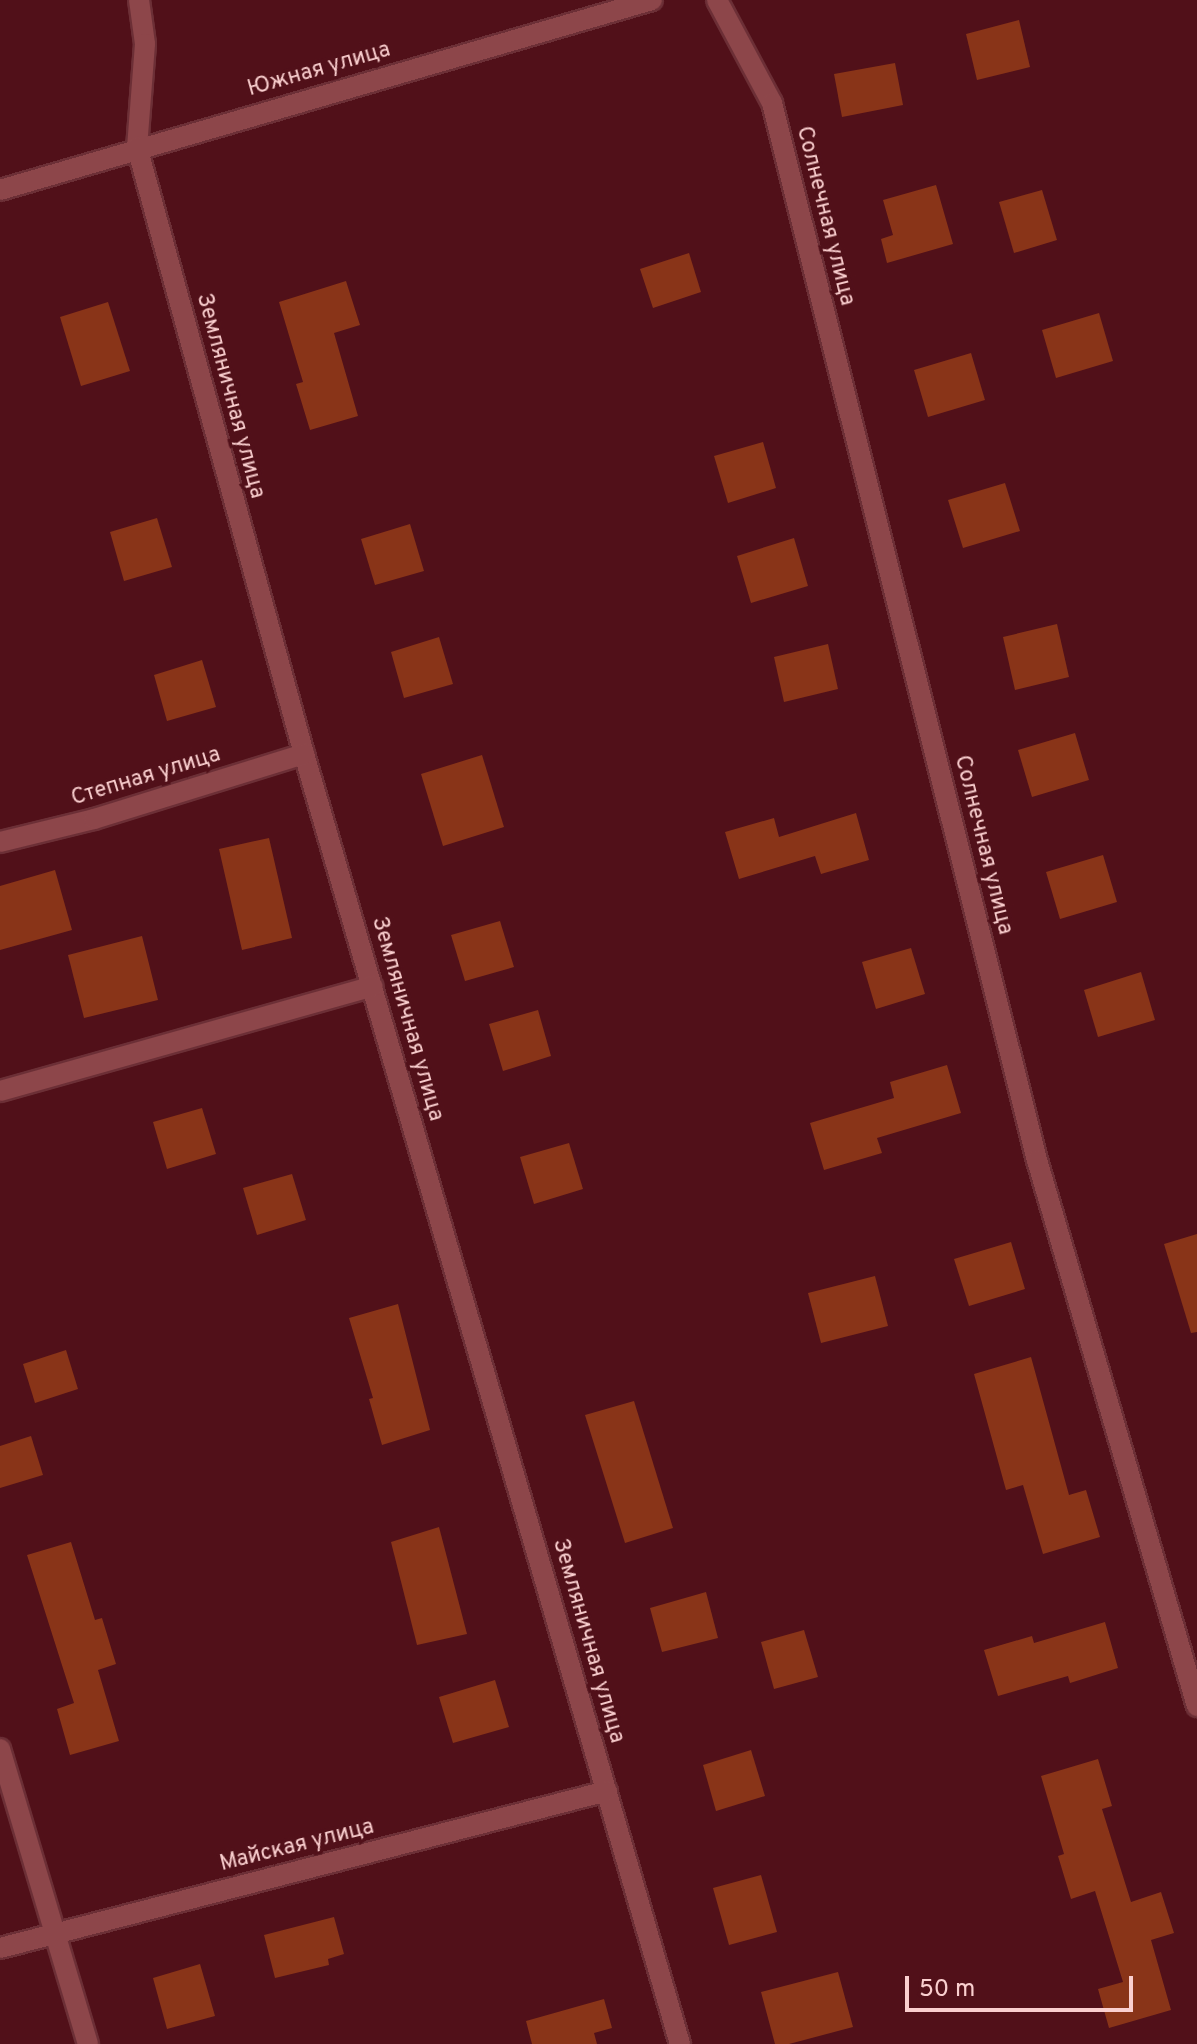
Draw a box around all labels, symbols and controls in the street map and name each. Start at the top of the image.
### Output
street label: Южная улица [245,37,393,103]
street label: Солнечная улица [790,124,860,308]
street label: Земляничная улица [190,291,270,501]
street label: Степная улица [68,742,224,812]
street label: Солнечная улица [948,753,1018,937]
street label: Земляничная улица [365,914,449,1124]
street label: Земляничная улица [546,1536,630,1746]
street label: Майская улица [217,1814,377,1878]
scale bar [909,1960,1137,2010]
text: 50 m [919,1975,975,2005]

